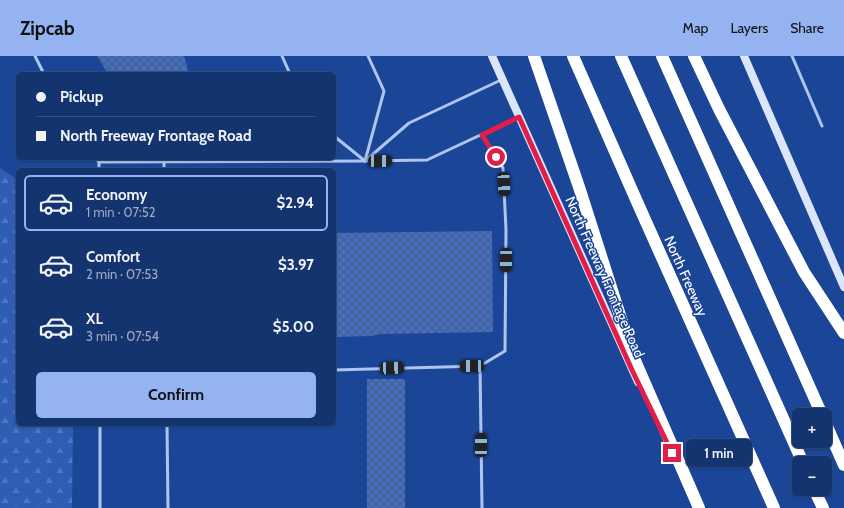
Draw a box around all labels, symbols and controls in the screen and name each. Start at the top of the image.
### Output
text: Zipcab [20,17,75,40]
text: Map [683,19,708,37]
text: Layers [730,19,768,37]
text: Share [790,19,824,37]
text: Pickup [60,88,103,106]
text: North Freeway Frontage Road [60,127,251,145]
route start [487,148,505,166]
car [368,155,392,167]
car [497,172,511,196]
icon: car [38,185,74,221]
text: Economy [86,186,147,204]
text: $2.94 [277,194,314,212]
street label: North Freeway Frontage Road [561,194,649,360]
text: 1 min · 07:52 [86,204,156,220]
street label: North Freeway [660,233,712,319]
icon: car [38,247,74,283]
text: Comfort [86,248,140,266]
car [500,248,512,272]
text: $3.97 [278,256,314,274]
text: 2 min · 07:53 [86,266,158,282]
icon: car [38,309,74,345]
text: XL [86,310,103,328]
text: $5.00 [273,318,314,336]
text: 3 min · 07:54 [86,328,159,344]
car [460,360,484,372]
car [380,362,404,374]
button: Confirm [36,372,316,418]
map controls [792,408,832,496]
button: + [792,408,832,448]
car [475,433,487,457]
callout: 1 min [686,439,752,467]
route end [663,444,681,462]
text: 1 min [704,445,734,461]
button: − [792,456,832,496]

